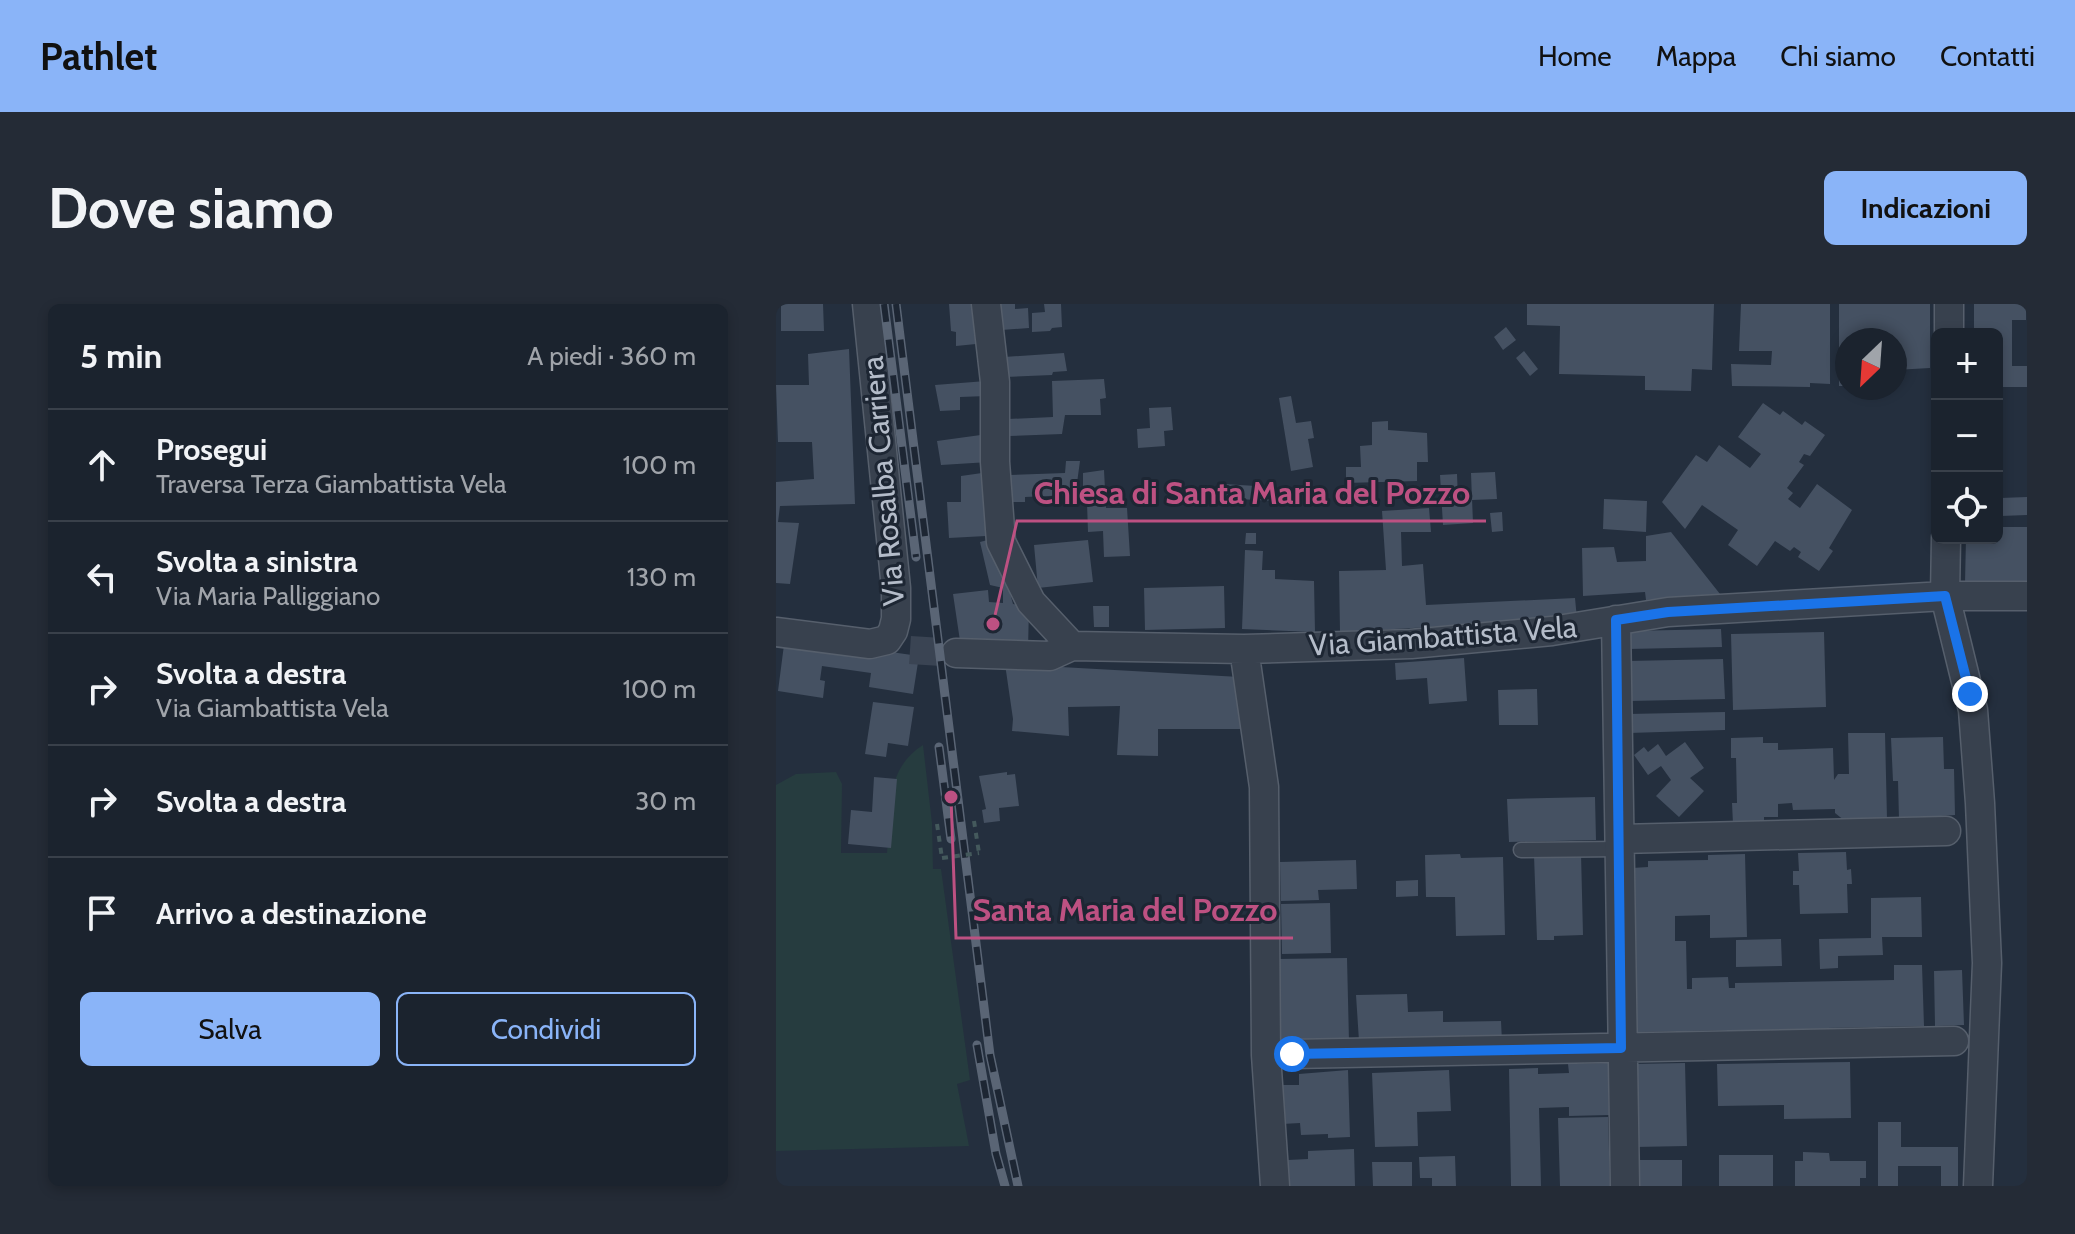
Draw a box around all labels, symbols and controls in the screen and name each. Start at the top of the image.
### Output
text: Pathlet [40,33,157,80]
text: Home [1538,39,1612,73]
text: Mappa [1656,39,1736,73]
text: Chi siamo [1780,39,1896,73]
text: Contatti [1940,39,2035,73]
button: Indicazioni [1824,171,2027,245]
text: Dove siamo [48,174,334,242]
north arrow [1835,328,1907,400]
map controls [1931,328,2003,544]
button: + [1931,328,2003,400]
text: 5 min [80,335,162,377]
text: A piedi · 360 m [527,340,696,372]
street label: Via Rosalba Carriera [854,354,912,607]
button: − [1931,400,2003,472]
text: Prosegui [156,431,267,468]
icon: ahead [80,443,124,487]
text: 100 m [623,449,696,481]
callout: Chiesa di Santa Maria del Pozzo [1017,465,1486,521]
text: Traversa Terza Giambattista Vela [156,468,507,500]
button: locate [1931,472,2003,544]
text: Chiesa di Santa Maria del Pozzo [1034,473,1470,512]
text: Svolta a sinistra [156,543,358,580]
icon: left [80,555,124,599]
text: 130 m [627,561,696,593]
text: Via Maria Palliggiano [156,580,380,612]
street label: Via Giambattista Vela [1308,608,1579,664]
text: Svolta a destra [156,655,347,692]
icon: right [80,667,124,711]
text: 100 m [623,673,696,705]
route end [1952,676,1988,712]
text: Via Giambattista Vela [156,692,389,724]
icon: right [80,779,124,823]
text: Svolta a destra [156,783,347,820]
text: 30 m [635,785,696,817]
callout: Santa Maria del Pozzo [956,882,1293,938]
text: Santa Maria del Pozzo [972,890,1278,929]
icon: arrive [80,891,124,935]
text: Arrivo a destinazione [156,895,427,932]
button: Salva [80,992,380,1066]
button: Condividi [396,992,696,1066]
route start [1274,1036,1310,1072]

